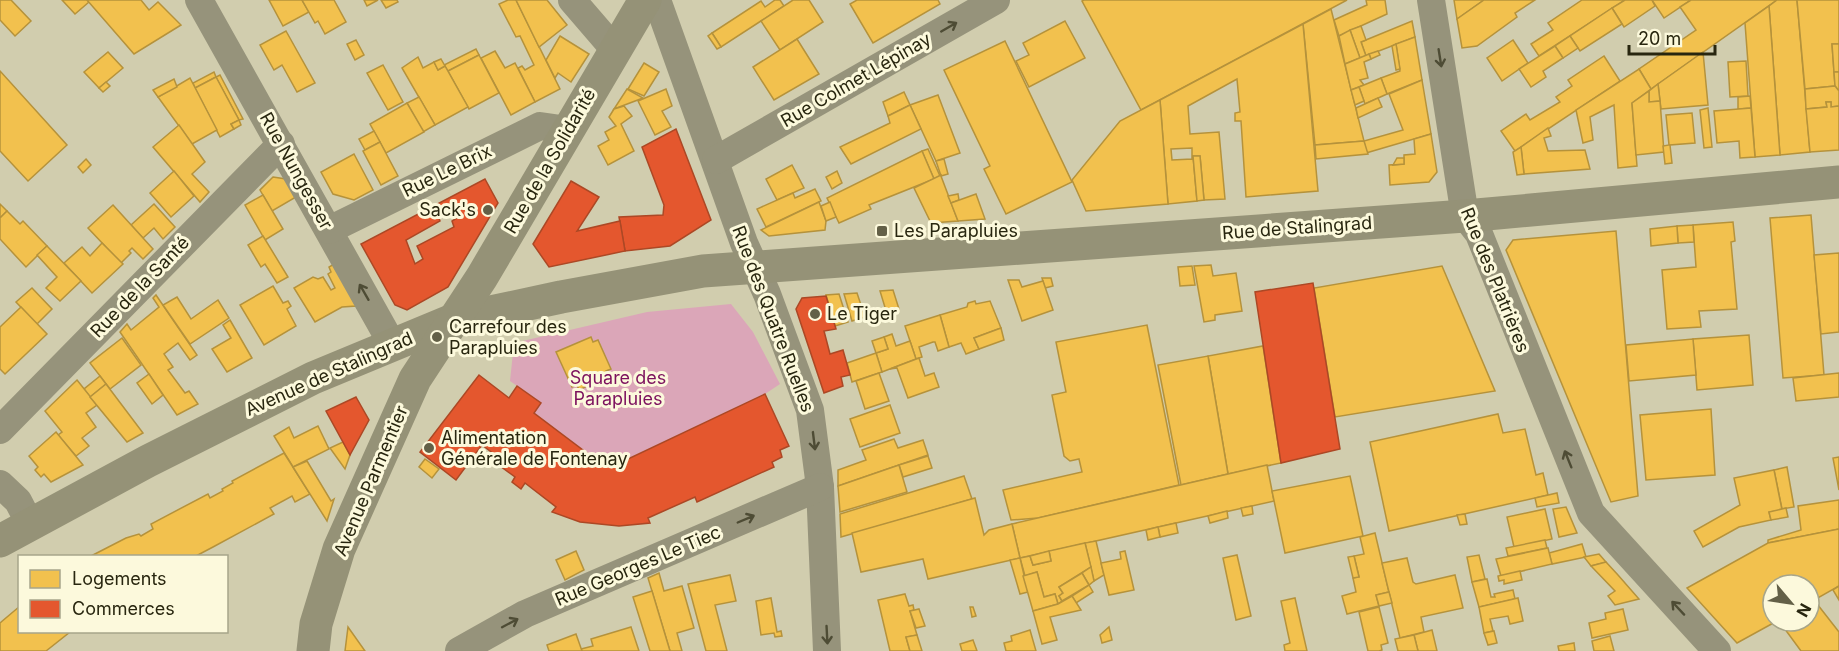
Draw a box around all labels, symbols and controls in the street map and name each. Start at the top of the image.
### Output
scale bar [1629,18,1714,56]
one-way arrow [940,21,957,33]
street label: Rue Colmet Lépinay [777,28,935,131]
text: 20 m [1638,28,1681,49]
one-way arrow [1434,47,1445,67]
street label: Rue de la Solidarité [500,85,600,237]
street label: Rue Nungesser [256,109,337,233]
street label: Rue Le Brix [399,140,495,201]
place label: Sack's [419,199,476,220]
marker: Sack's [481,203,495,217]
street label: Rue des Platrières [1457,204,1534,355]
street label: Rue de Stalingrad [1221,212,1373,243]
place label: Les Parapluies [894,220,1018,241]
street label: Rue des Quatre Ruelles [728,223,819,415]
marker: Les Parapluies [875,224,889,238]
street label: Rue de la Santé [86,232,193,342]
one-way arrow [358,284,370,301]
place label: Le Tiger [827,303,897,324]
marker: Le Tiger [808,307,822,321]
place label: Carrefour des Parapluies [449,316,567,358]
street label: Avenue de Stalingrad [242,327,416,420]
marker: Carrefour des Parapluies [430,330,444,344]
park label: Square des Parapluies [570,367,666,409]
street label: Avenue Parmentier [329,402,412,559]
place label: Alimentation Générale de Fontenay [441,427,628,469]
one-way arrow [809,430,820,450]
marker: Alimentation Générale de Fontenay [422,441,436,455]
one-way arrow [1562,450,1573,469]
one-way arrow [737,512,755,523]
street label: Rue Georges Le Tiec [552,521,724,610]
legend [18,555,228,633]
text: Logements [72,568,167,589]
north arrow [1761,573,1821,633]
text: Commerces [72,598,175,619]
text: N [1792,600,1816,620]
one-way arrow [1671,601,1685,616]
one-way arrow [501,616,519,628]
one-way arrow [821,625,832,645]

